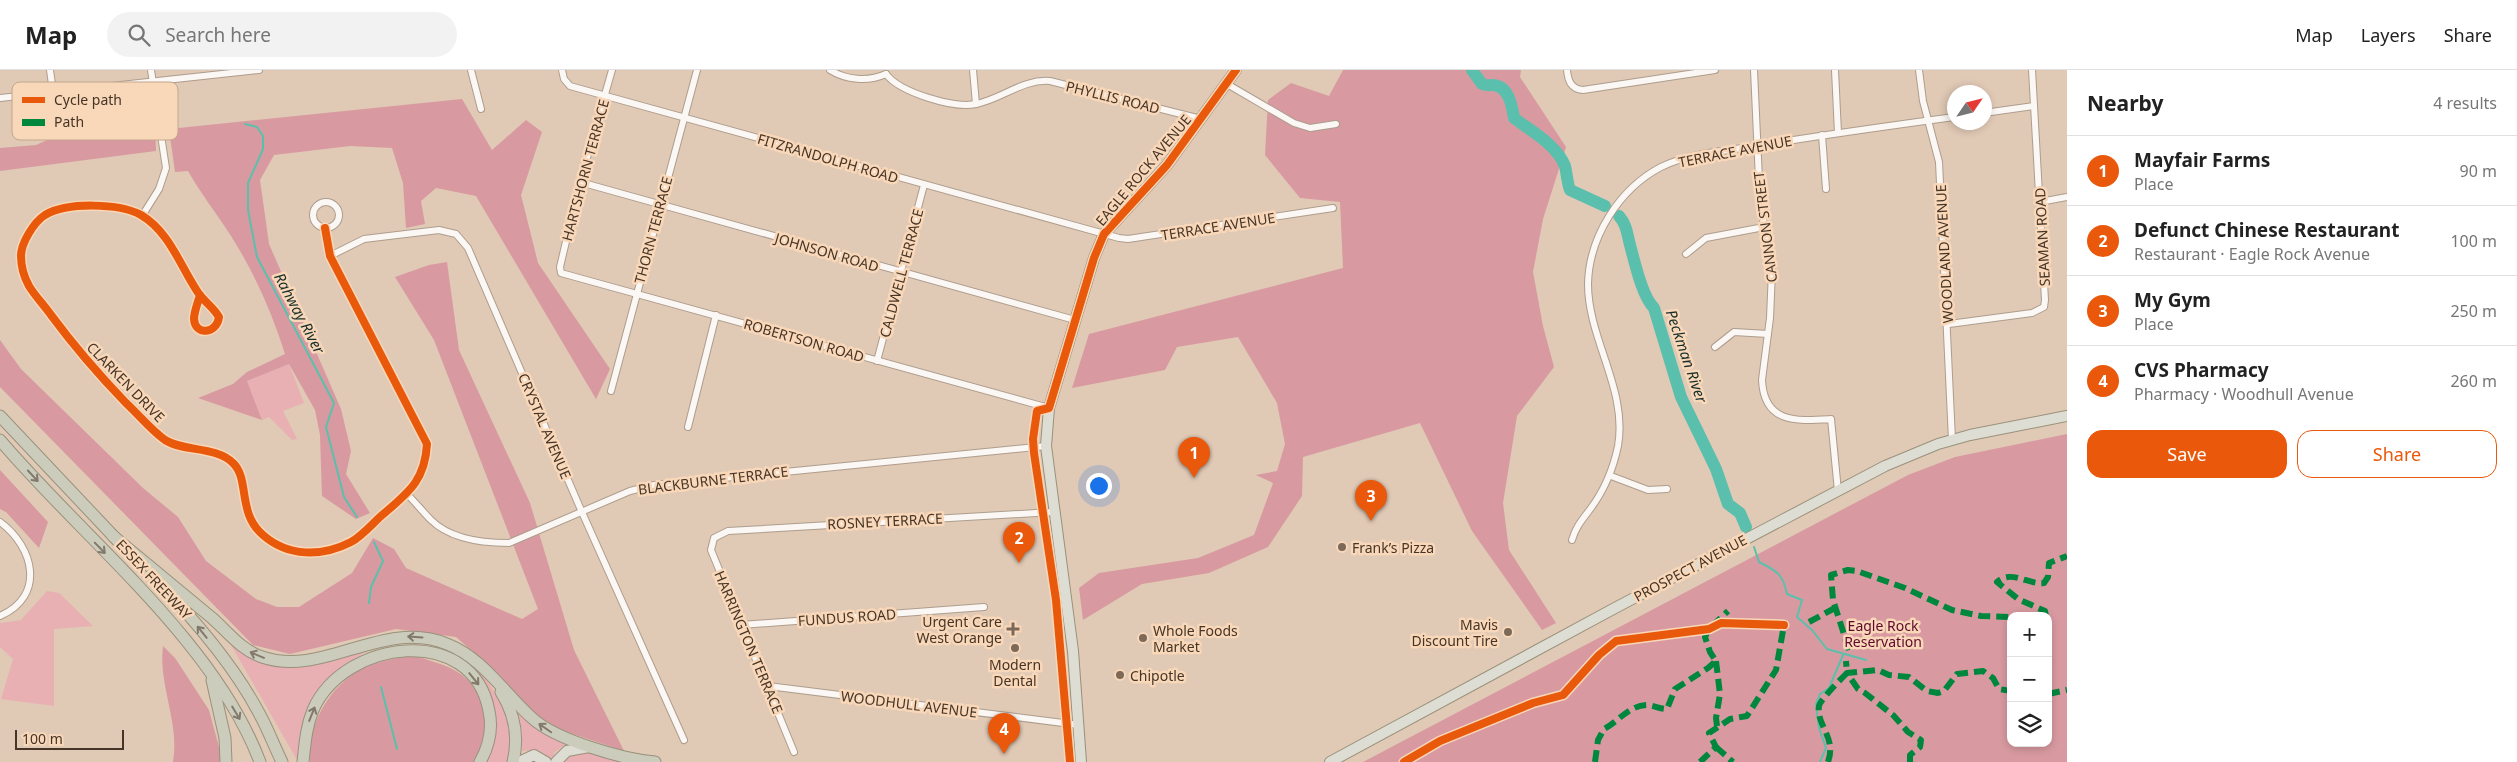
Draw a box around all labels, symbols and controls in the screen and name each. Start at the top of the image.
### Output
search box [107,12,457,57]
text: Map [25,18,77,51]
icon: search [125,21,153,49]
text: Search here [165,22,271,48]
text: Map [2295,23,2333,47]
text: Layers [2361,23,2416,47]
text: Share [2444,23,2492,47]
street label: PHYLLIS ROAD [1064,76,1162,118]
legend [12,82,178,140]
north arrow [1947,85,1992,130]
text: Nearby [2087,89,2163,117]
text: Cycle path [54,90,122,109]
text: 4 results [2433,92,2497,114]
street label: HARTSHORN TERRACE [557,97,613,243]
street label: EAGLE ROCK AVENUE [1091,110,1195,230]
text: Path [54,112,84,131]
street label: FITZRANDOLPH ROAD [755,129,901,187]
street label: TERRACE AVENUE [1677,131,1793,171]
text: Mayfair Farms [2134,147,2270,173]
text: 1 [2098,160,2108,182]
text: 90 m [2460,160,2497,182]
street label: CANNON STREET [1749,170,1781,284]
text: Place [2134,173,2174,195]
street label: THORN TERRACE [630,174,676,286]
street label: WOODLAND AVENUE [1931,184,1957,324]
street label: SEAMAN ROAD [2030,187,2054,287]
street label: CALDWELL TERRACE [875,206,927,340]
street label: TERRACE AVENUE [1160,208,1276,244]
text: Defunct Chinese Restaurant [2134,217,2399,243]
street label: JOHNSON ROAD [771,228,881,276]
text: 2 [2098,230,2108,252]
text: 100 m [2450,230,2497,252]
text: Restaurant · Eagle Rock Avenue [2134,243,2370,265]
water label: Rahway River [270,269,330,358]
text: My Gym [2134,287,2211,313]
text: 3 [2098,300,2108,322]
text: 250 m [2450,300,2497,322]
water label: Peckman River [1662,307,1713,406]
text: Place [2134,313,2174,335]
street label: ROBERTSON ROAD [742,314,866,366]
street label: CLARKEN DRIVE [83,338,169,426]
text: CVS Pharmacy [2134,357,2269,383]
street label: CRYSTAL AVENUE [514,370,576,482]
text: 4 [2098,370,2108,392]
text: 260 m [2450,370,2497,392]
text: Pharmacy · Woodhull Avenue [2134,383,2354,405]
button: Save [2087,430,2287,478]
button: Share [2297,430,2497,478]
pin: 1 [1178,437,1210,478]
street label: BLACKBURNE TERRACE [637,461,789,499]
one-way arrow [27,470,39,483]
your location [1086,473,1112,499]
pin: 3 [1355,480,1387,521]
street label: ROSNEY TERRACE [827,508,943,534]
pin: 2 [1003,522,1035,563]
street label: PROSPECT AVENUE [1630,530,1750,606]
street label: ESSEX FREEWAY [112,535,196,623]
place label: Frank’s Pizza [1352,538,1434,557]
one-way arrow [94,541,106,554]
marker: Frank’s Pizza [1336,541,1348,553]
street label: HARRINGTON TERRACE [710,568,788,716]
street label: FUNDUS ROAD [797,604,897,630]
place label: Urgent Care West Orange [917,612,1002,647]
map controls [2007,612,2052,747]
button: + [2007,612,2052,657]
place label: Mavis Discount Tire [1411,615,1498,650]
park label: Eagle Rock Reservation [1844,616,1922,651]
place label: Whole Foods Market [1153,621,1238,656]
marker: Urgent Care West Orange [1006,622,1020,636]
one-way arrow [196,625,208,638]
marker: Mavis Discount Tire [1502,626,1514,638]
marker: Whole Foods Market [1137,632,1149,644]
one-way arrow [408,633,424,642]
marker: Modern Dental [1009,642,1021,654]
one-way arrow [250,649,265,659]
place label: Modern Dental [989,655,1041,690]
button: − [2007,657,2052,702]
place label: Chipotle [1130,666,1185,685]
marker: Chipotle [1114,669,1126,681]
one-way arrow [469,672,480,685]
street label: WOODHULL AVENUE [840,686,978,722]
button: layers [2007,702,2052,747]
one-way arrow [231,706,241,720]
one-way arrow [308,707,317,722]
pin: 4 [988,713,1020,754]
one-way arrow [538,723,552,733]
scale bar [15,727,124,750]
text: 100 m [22,729,63,748]

